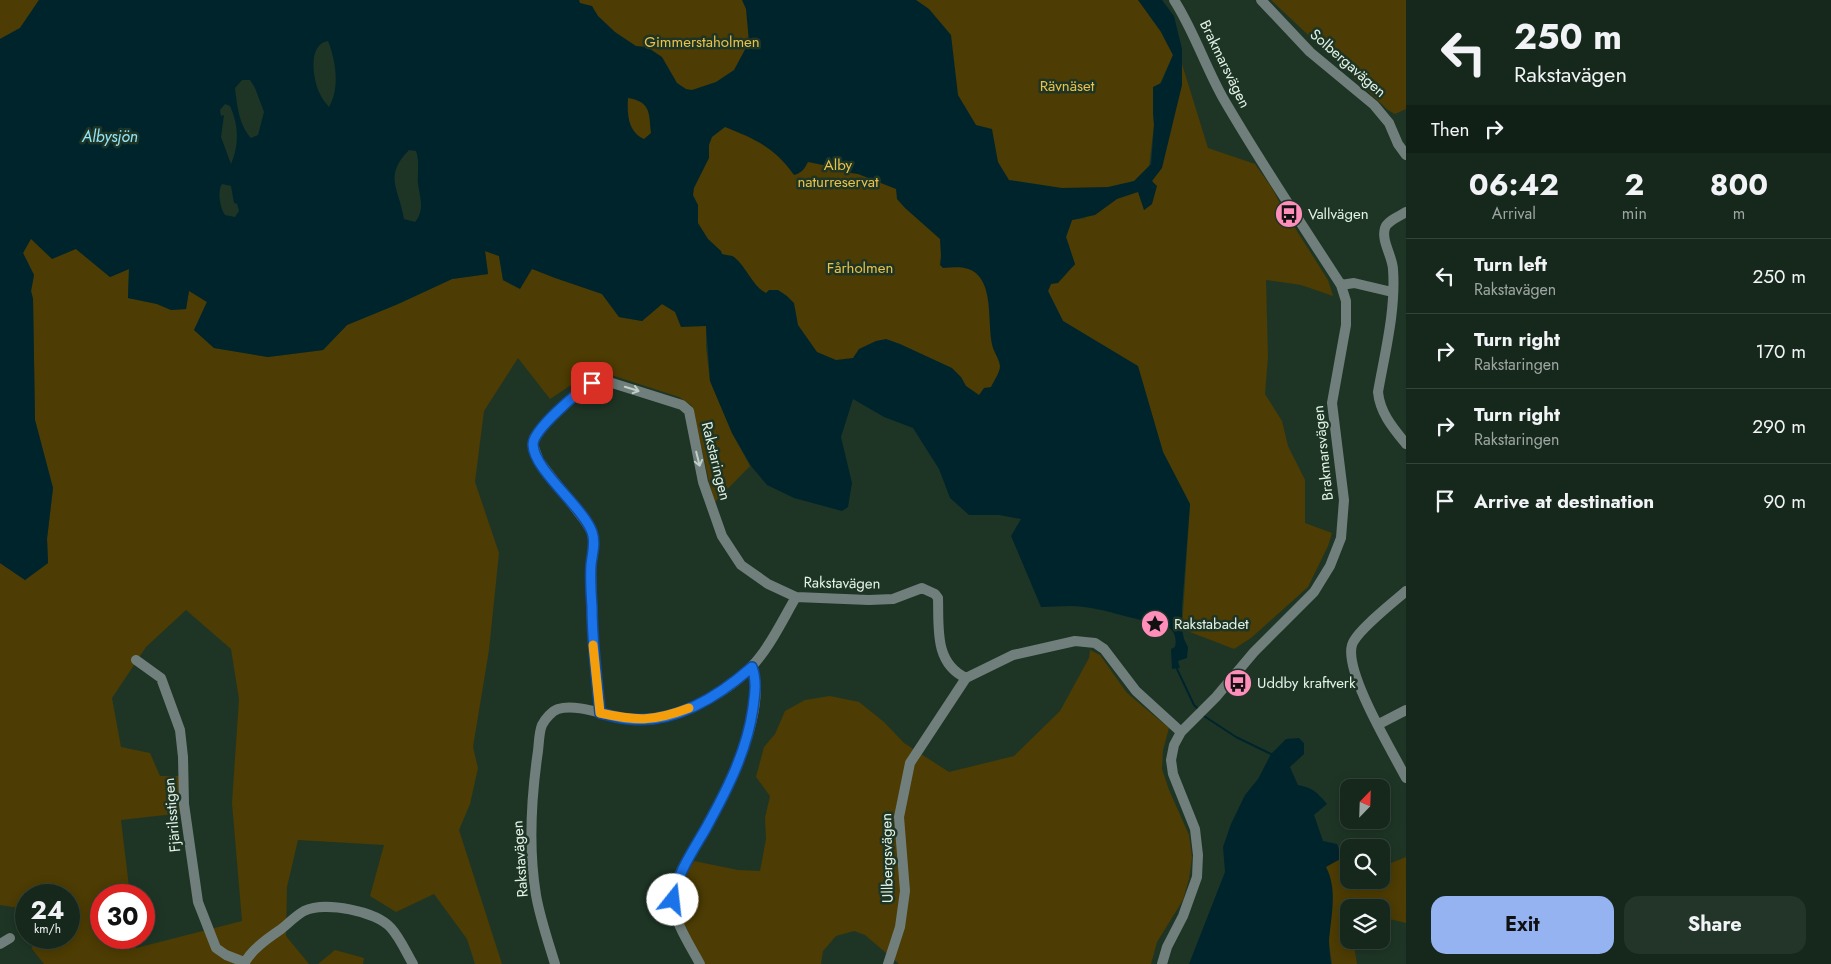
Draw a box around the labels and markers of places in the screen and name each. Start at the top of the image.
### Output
bus stop icon: Vallvägen [1274,199,1304,229]
place label: Vallvägen [1308,203,1369,225]
pin [571,362,613,404]
place icon: Rakstabadet [1140,609,1170,639]
place label: Rakstabadet [1174,613,1249,635]
bus stop icon: Uddby kraftverk [1223,668,1253,698]
place label: Uddby kraftverk [1257,672,1356,694]

